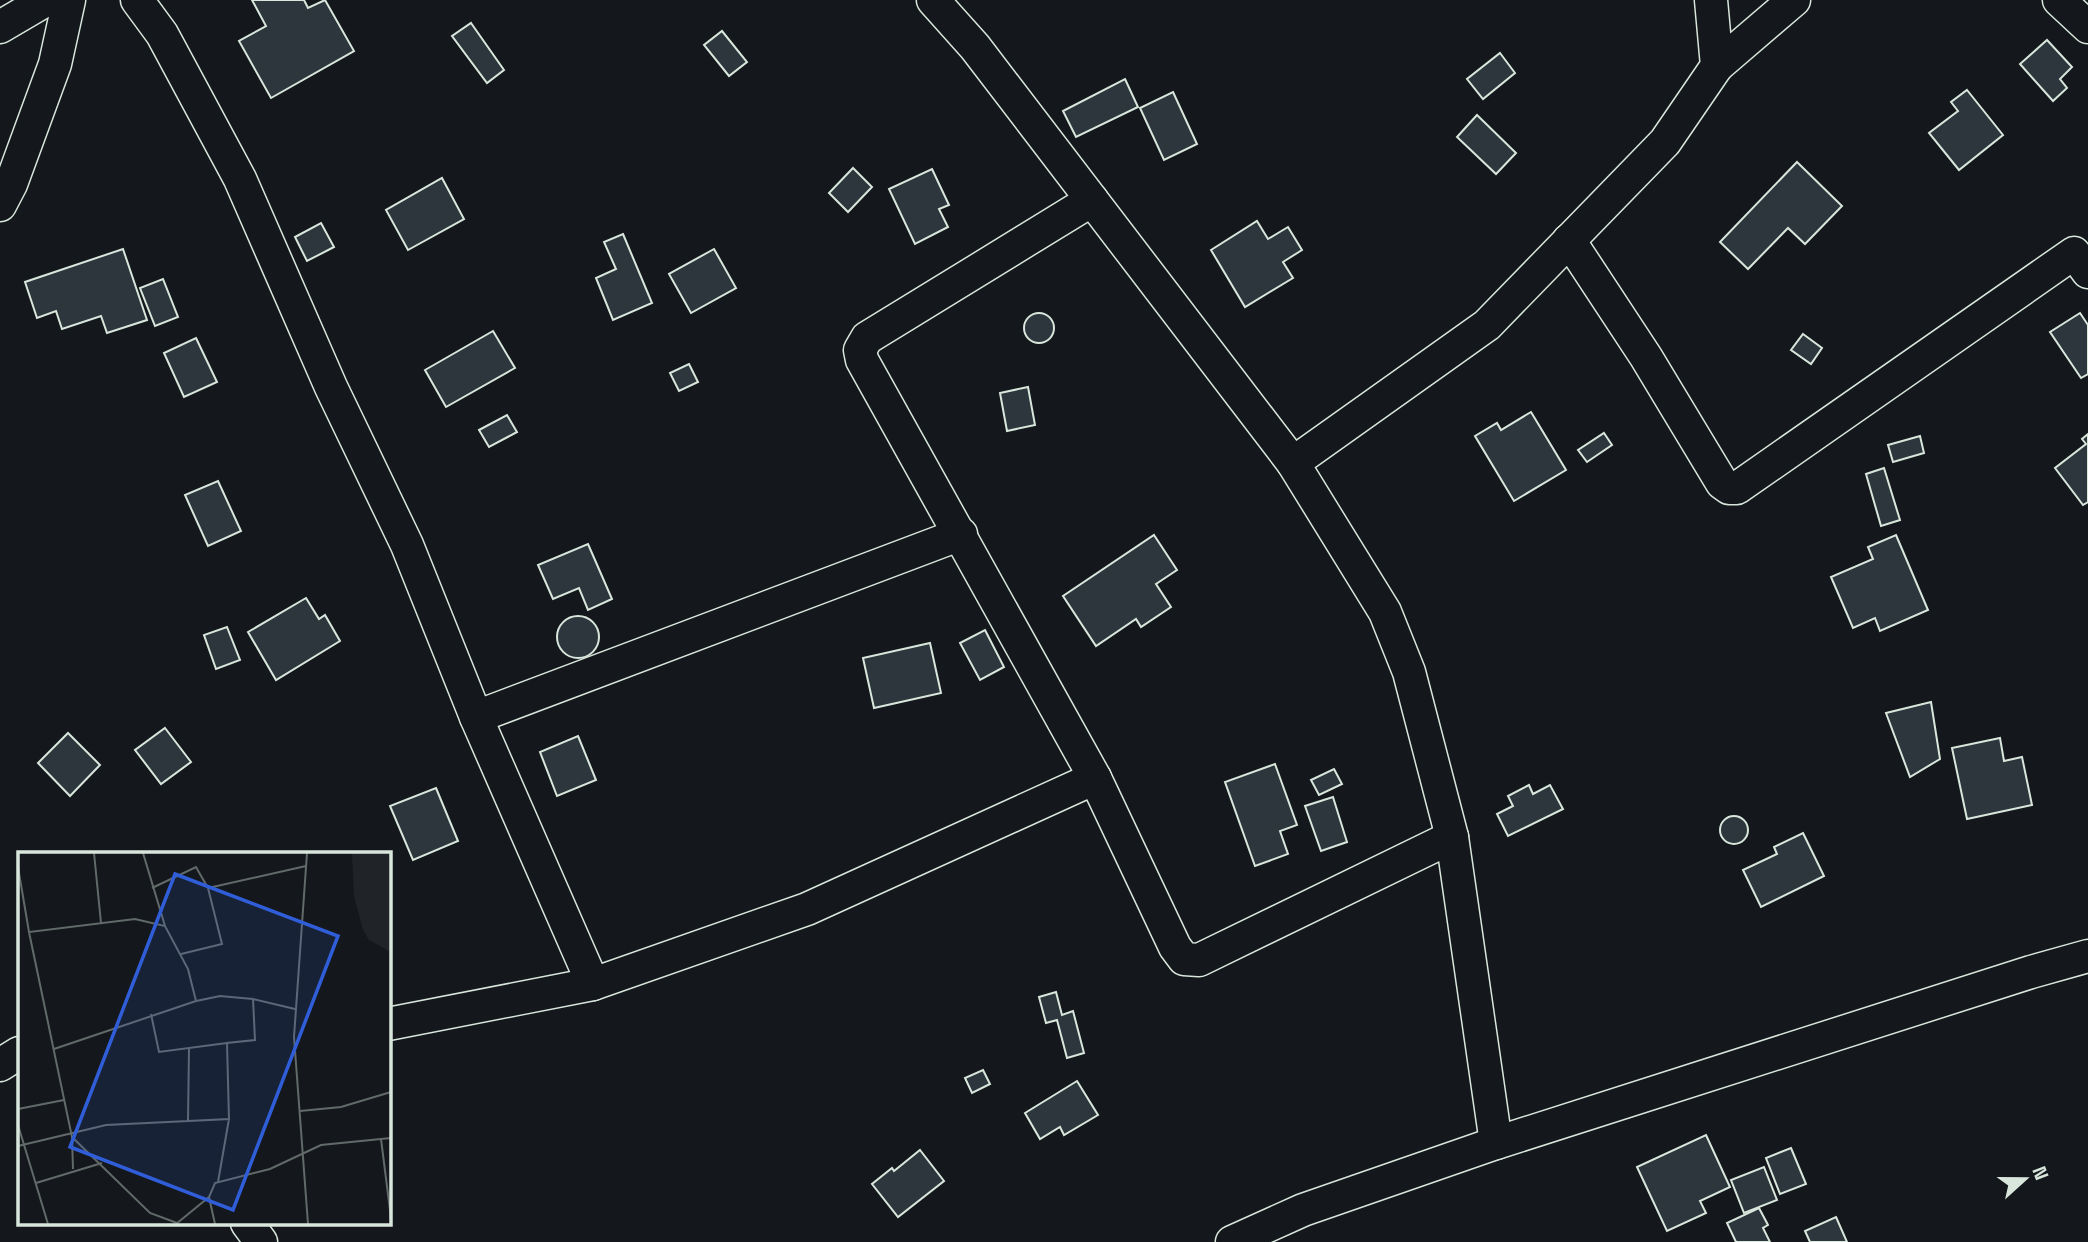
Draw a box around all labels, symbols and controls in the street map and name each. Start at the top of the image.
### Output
inset map [18,852,390,1224]
north arrow [1990,1144,2060,1214]
text: N [2026,1163,2054,1184]

